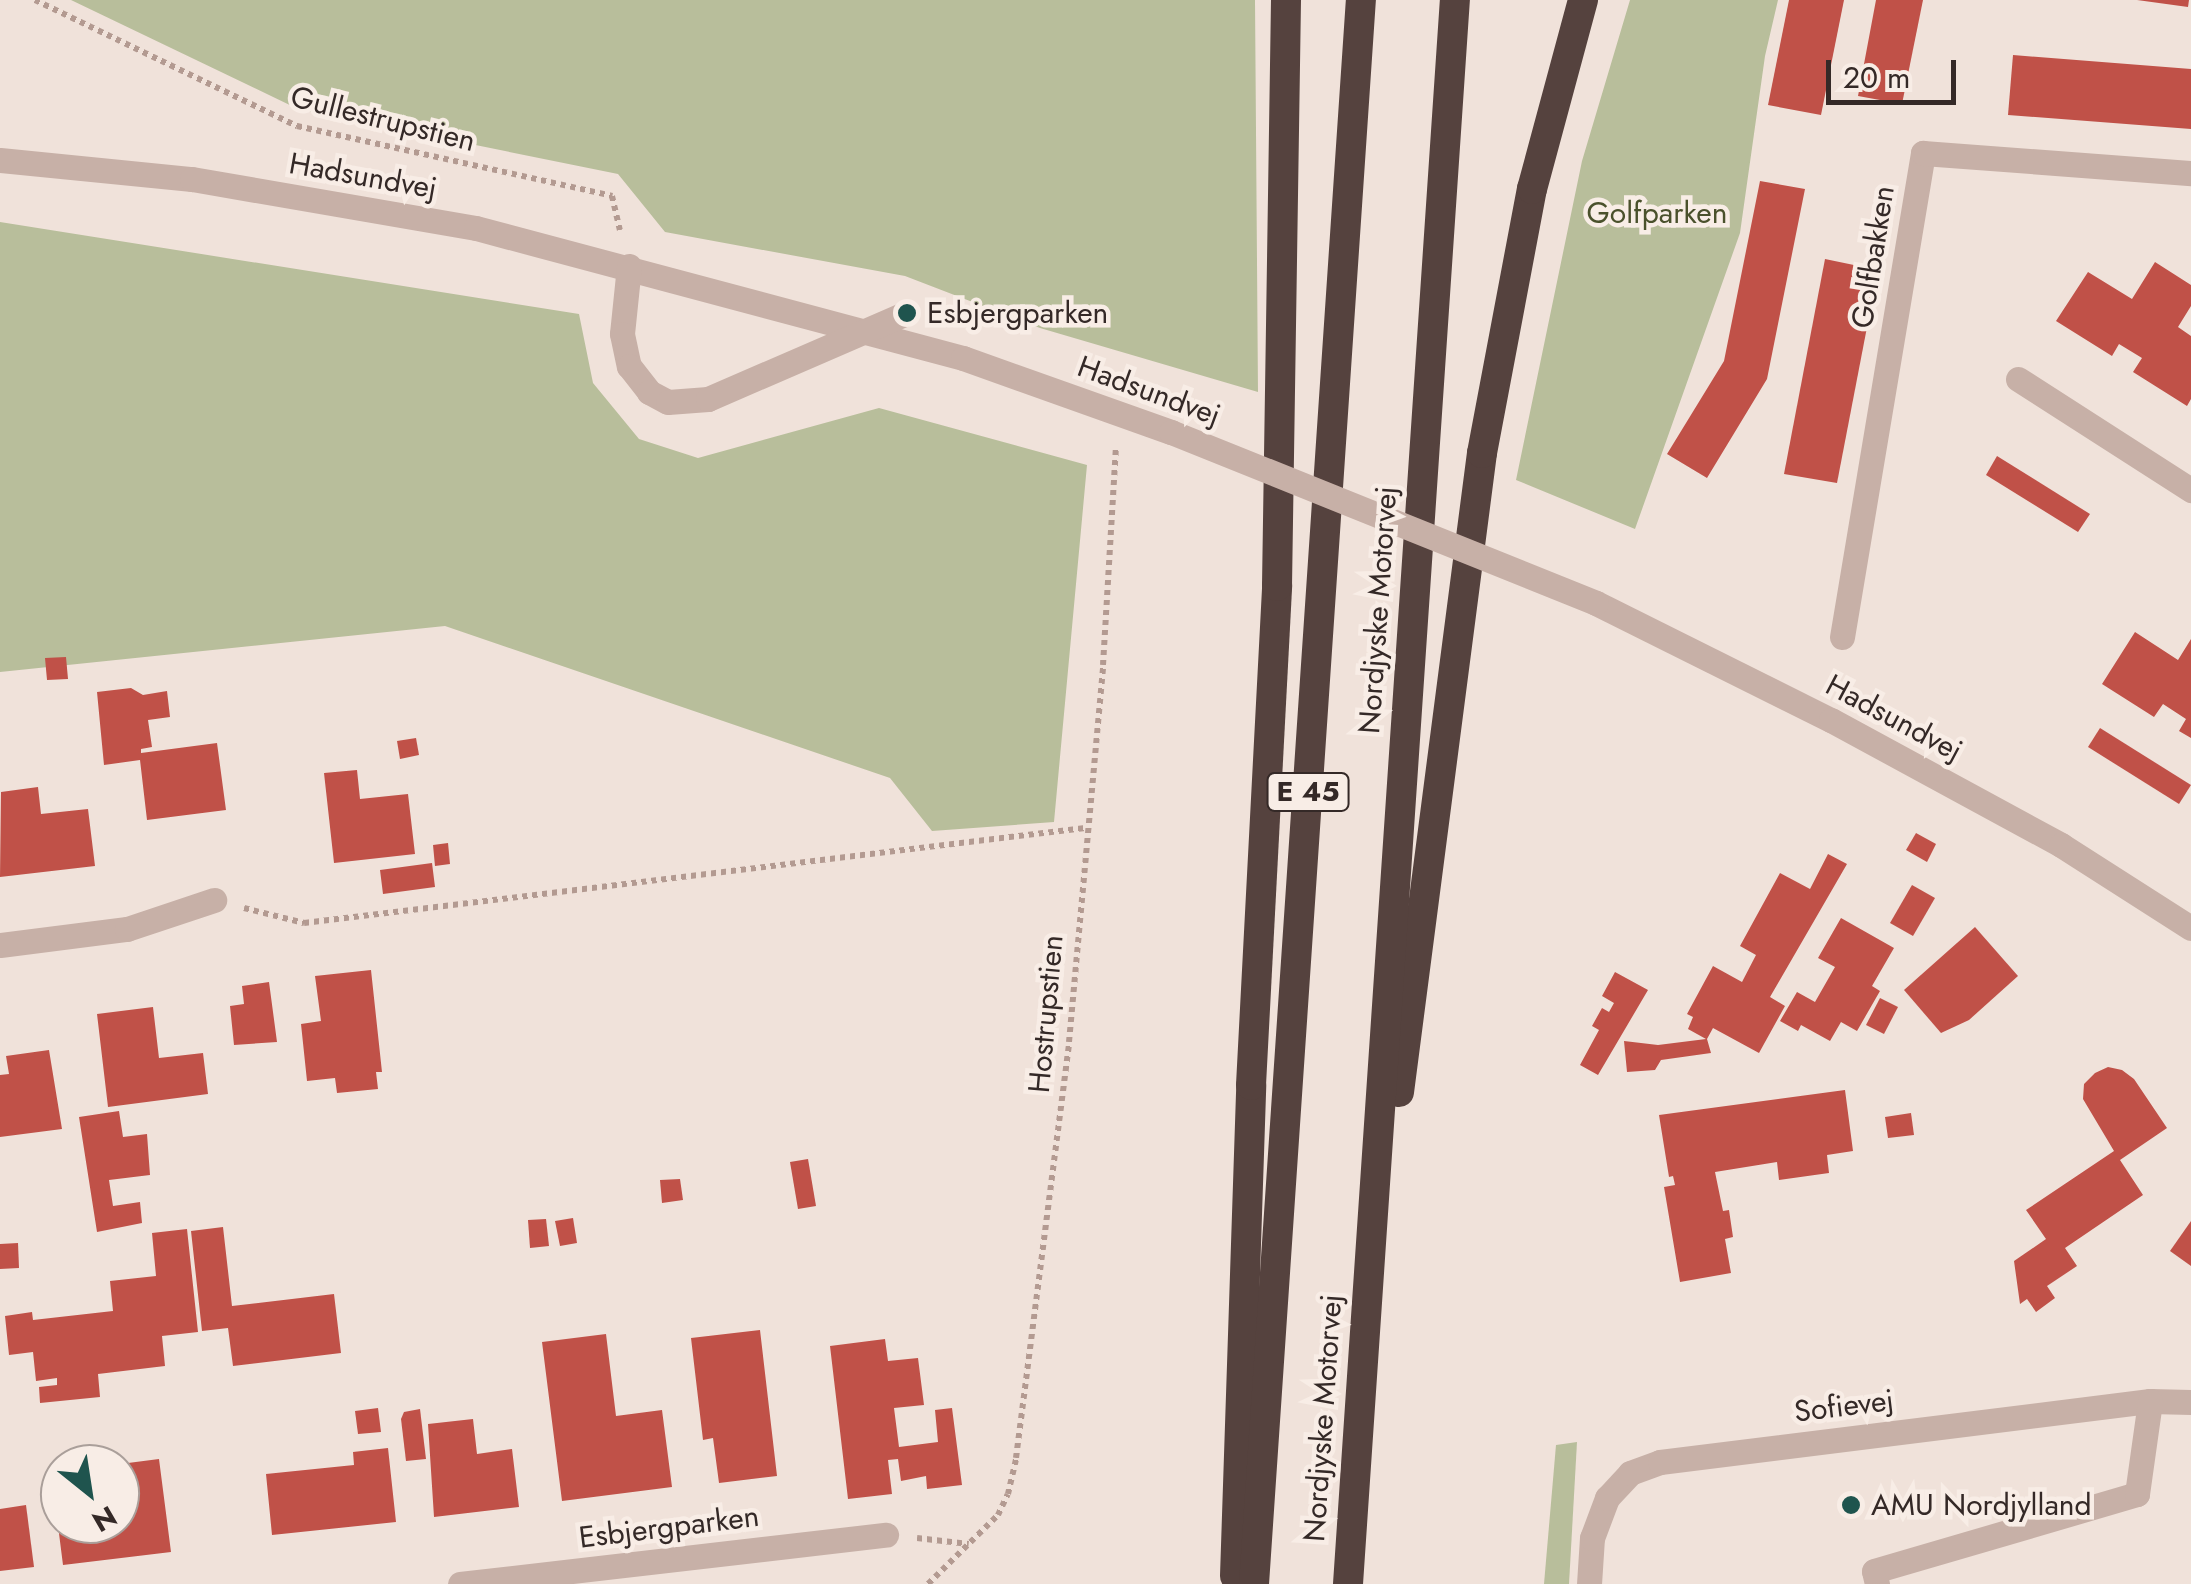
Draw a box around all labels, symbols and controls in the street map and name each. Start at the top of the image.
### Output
scale bar [1831,40,1961,102]
text: 20 m [1843,56,1910,99]
street label: Gullestrupstien [287,79,479,159]
street label: Hadsundvej [286,145,440,207]
street label: Golfbakken [1844,183,1902,331]
park label: Golfparken [1587,195,1727,231]
place label: Esbjergparken [927,295,1108,331]
marker: Esbjergparken [896,302,918,324]
street label: Hadsundvej [1073,349,1225,433]
street label: Nordjyske Motorvej [1351,485,1405,735]
street label: Hadsundvej [1820,667,1968,769]
road number: E 45 [1266,769,1350,815]
street label: Hostrupstien [1021,933,1071,1095]
street label: Nordjyske Motorvej [1296,1293,1350,1543]
street label: Sofievej [1792,1382,1896,1430]
north arrow [40,1444,140,1544]
place label: AMU Nordjylland [1871,1487,2092,1523]
marker: AMU Nordjylland [1840,1494,1862,1516]
text: N [84,1495,124,1542]
street label: Esbjergparken [577,1498,761,1556]

